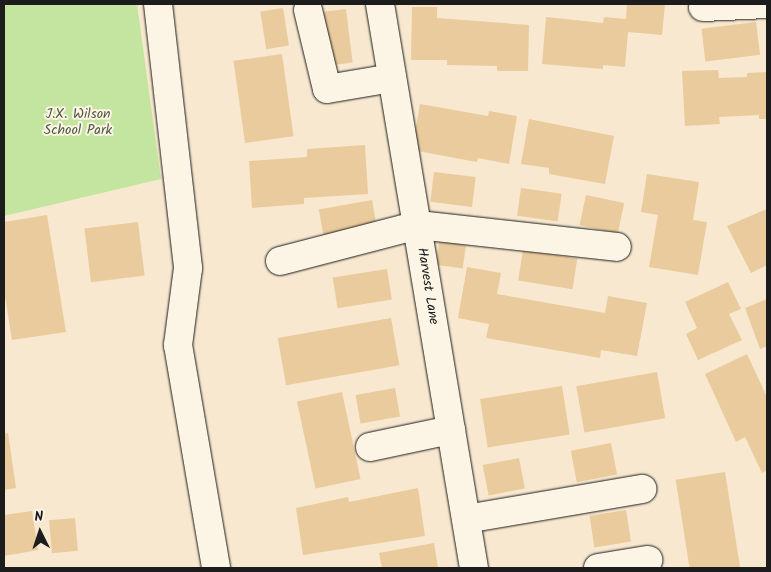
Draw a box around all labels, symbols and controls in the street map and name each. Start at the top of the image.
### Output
park label: J.X. Wilson School Park [44,106,112,138]
street label: Harvest Lane [414,246,442,326]
text: N [34,506,44,528]
north arrow [15,507,65,557]

